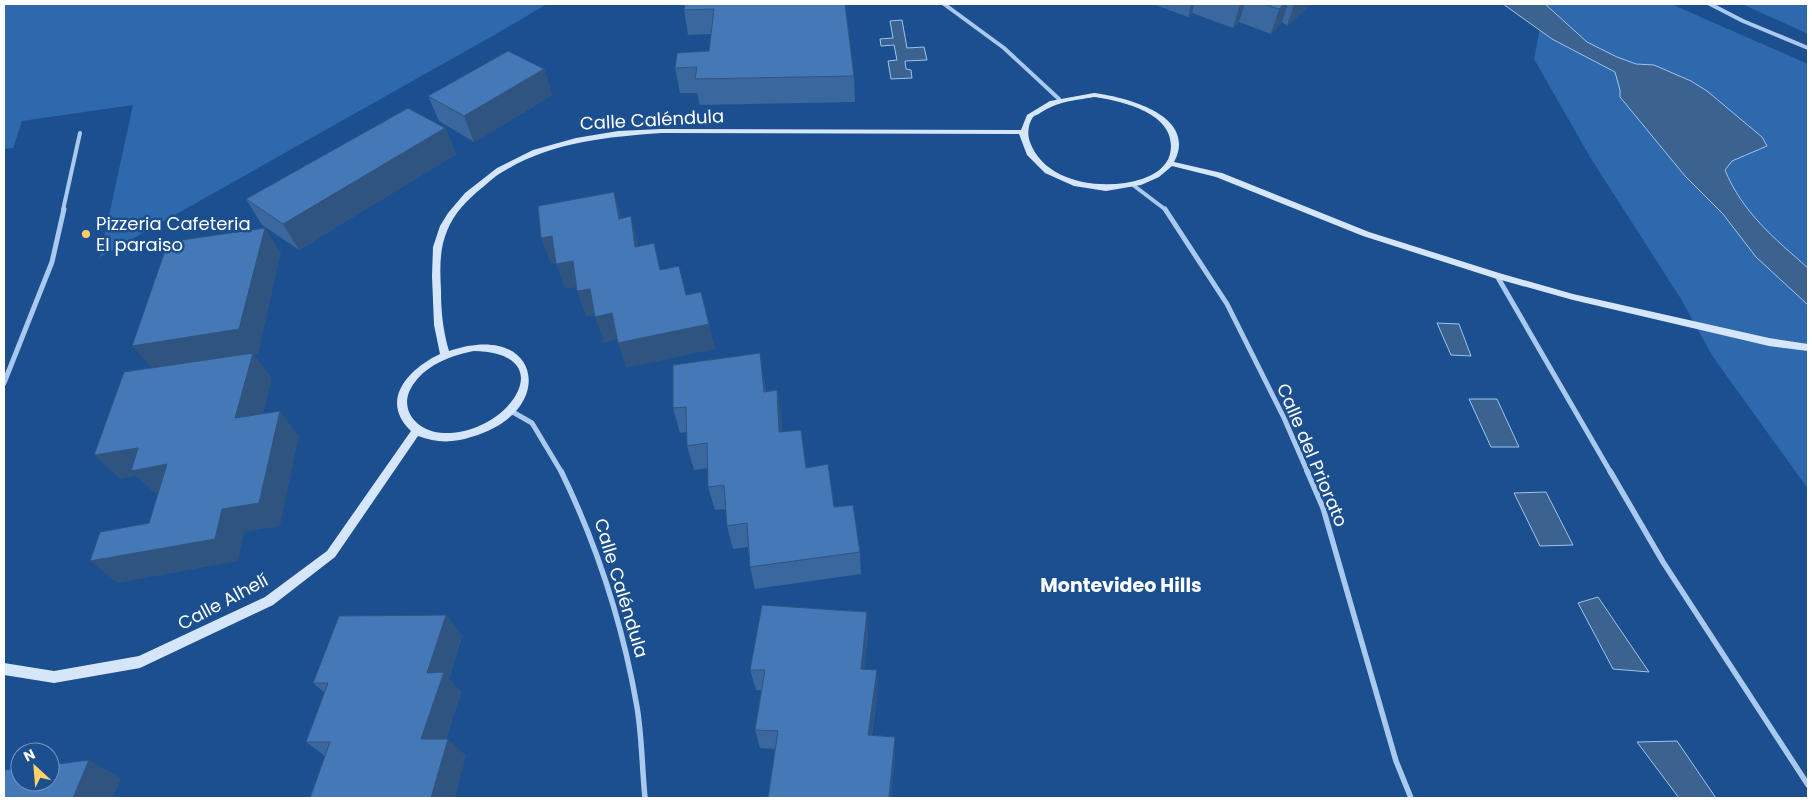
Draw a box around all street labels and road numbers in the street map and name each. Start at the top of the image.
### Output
street label: Calle Caléndula [579,103,725,136]
street label: Calle del Priorato [1271,379,1354,530]
street label: Calle Caléndula [588,515,655,661]
street label: Calle Alhelí [173,567,272,636]

